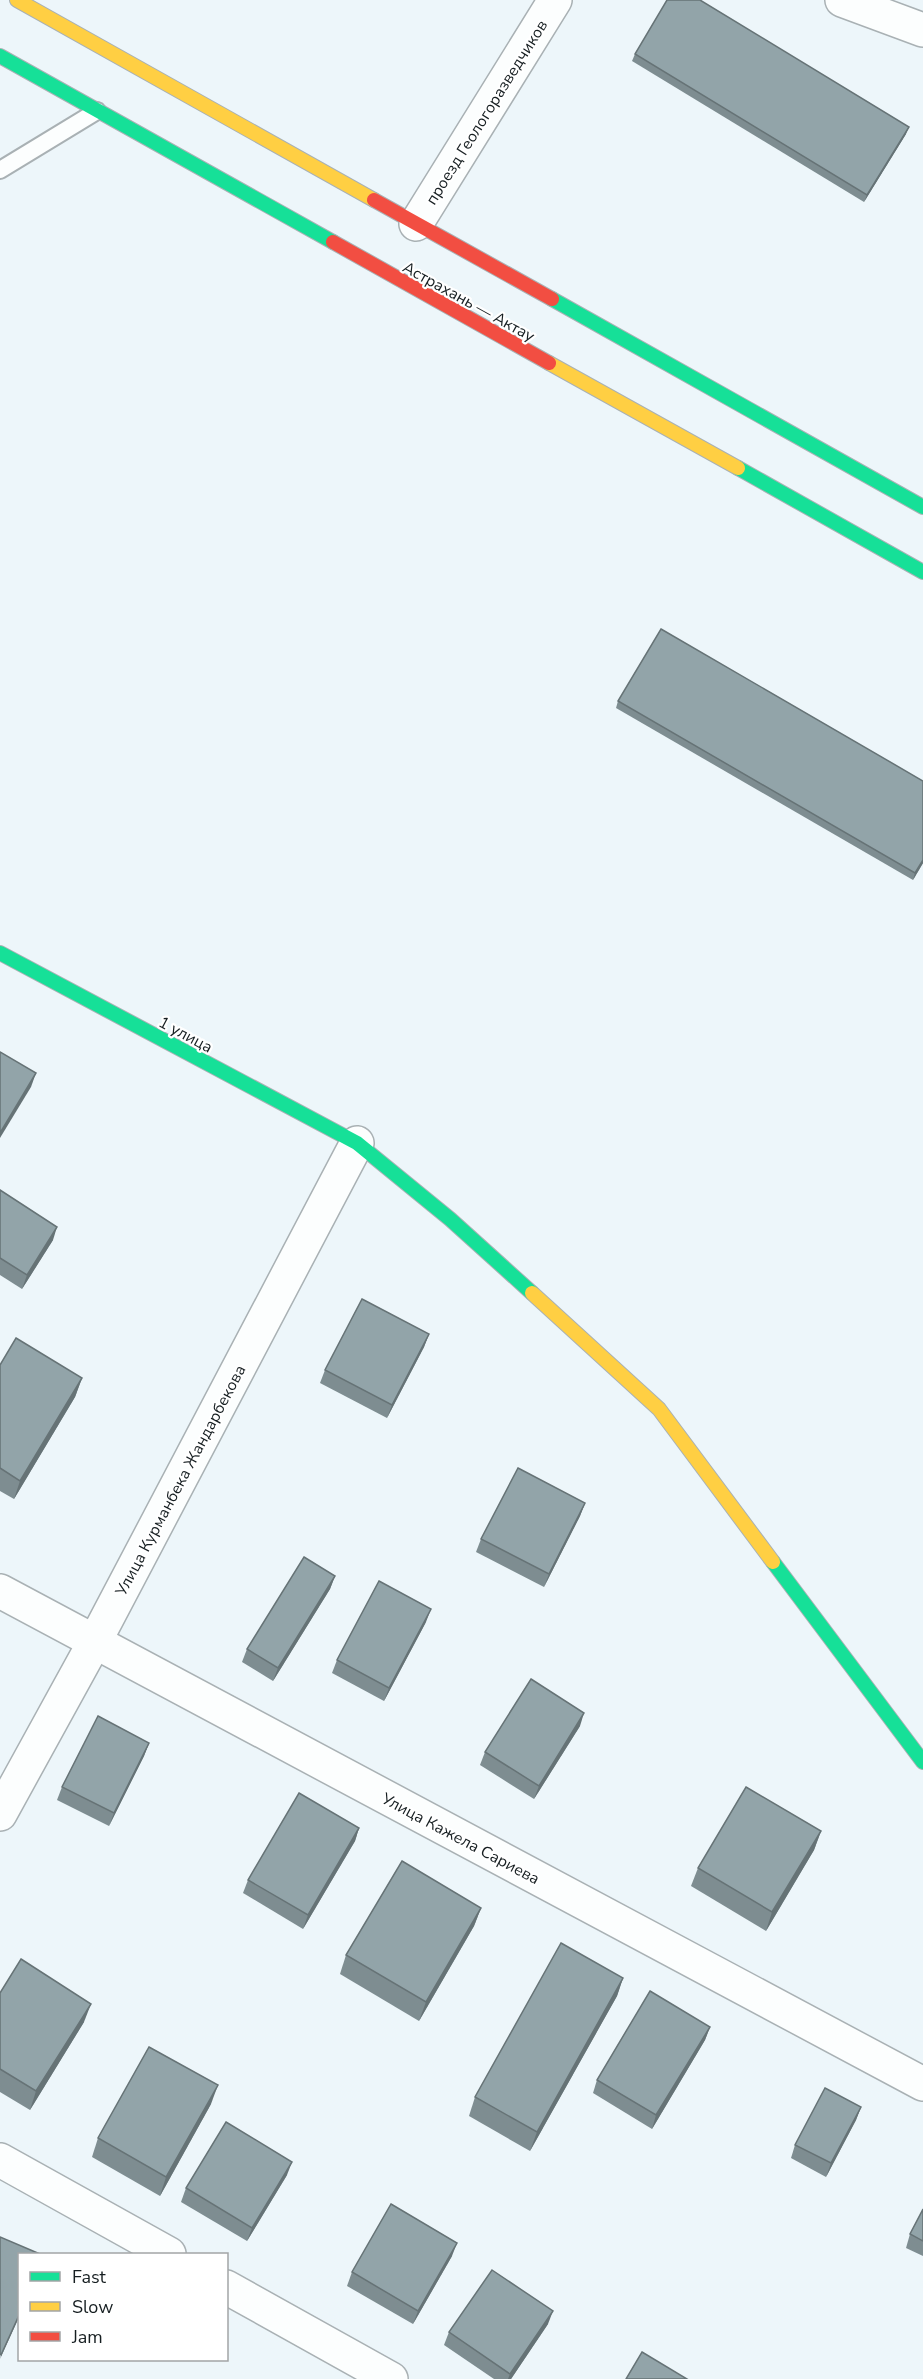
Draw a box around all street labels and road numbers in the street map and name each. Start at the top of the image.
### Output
street label: проезд Геологоразведчиков [421,16,553,209]
street label: Астрахань — Актау [398,256,539,348]
street label: 1 улица [155,1011,216,1058]
street label: Улица Курманбека Жандарбекова [110,1361,251,1601]
street label: Улица Кажела Сариева [377,1787,543,1890]

